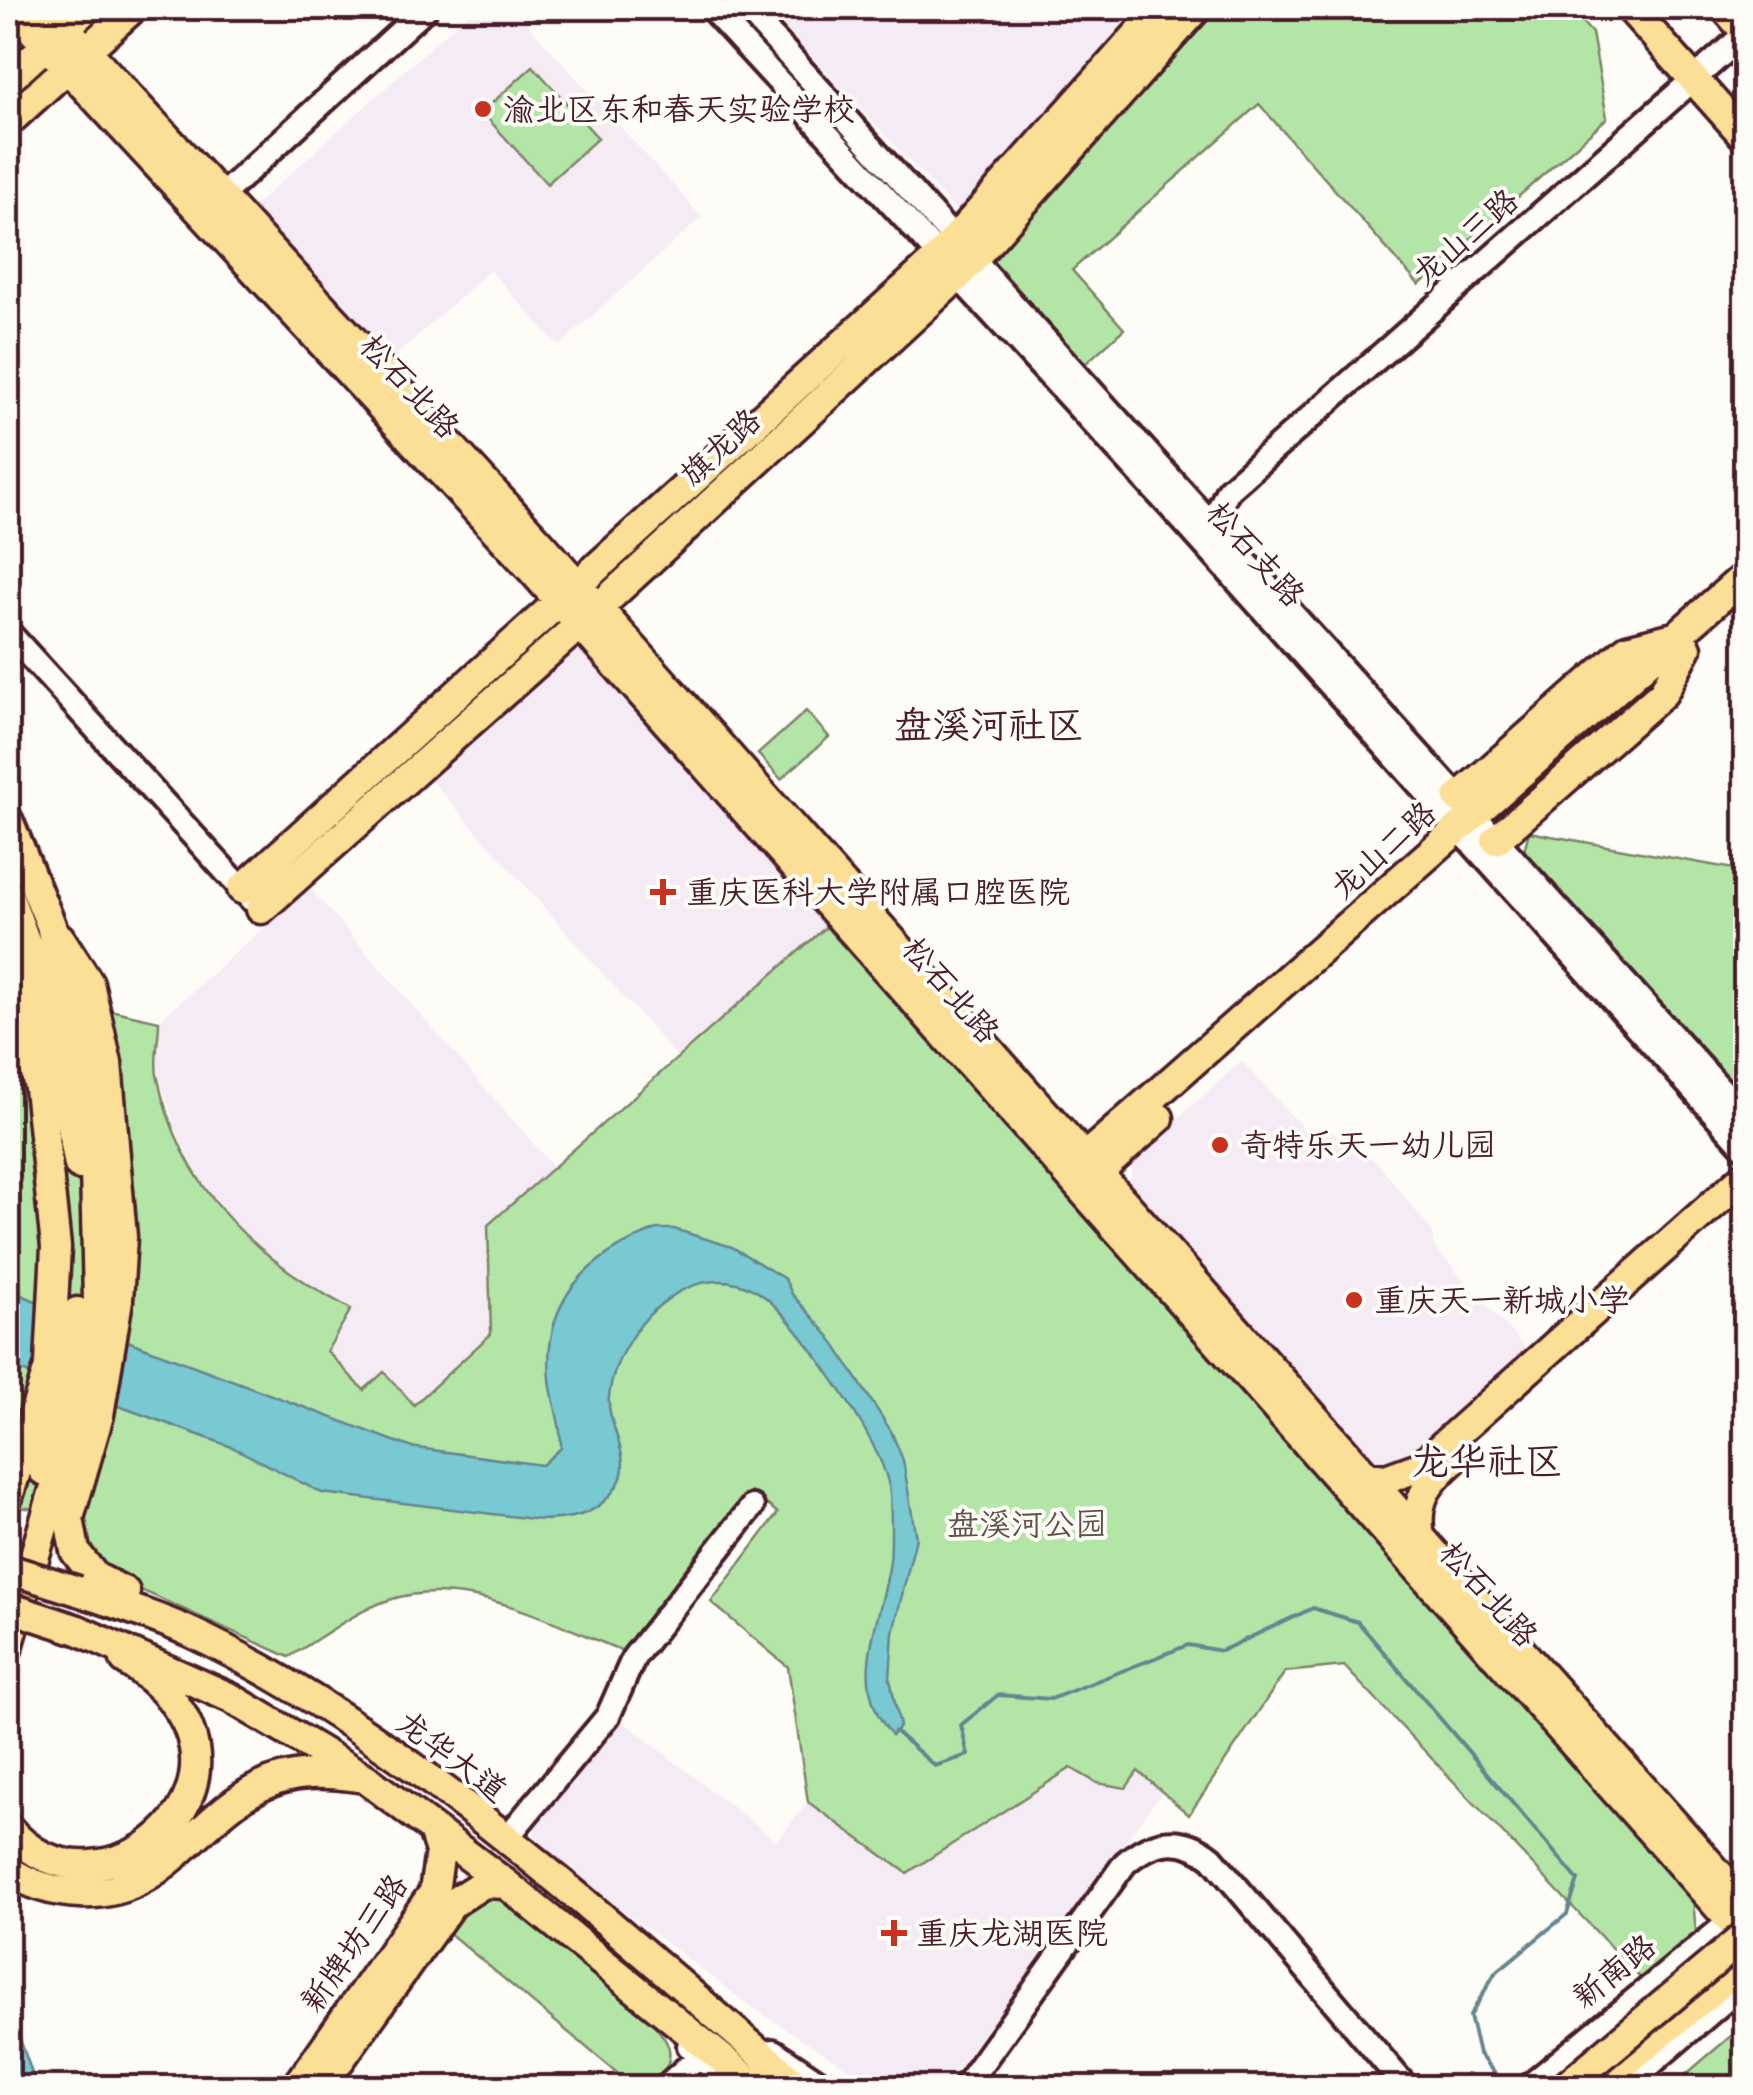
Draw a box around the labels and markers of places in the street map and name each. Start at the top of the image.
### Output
place label: 渝北区东和春天实验学校 [503,88,855,133]
marker: 渝北区东和春天实验学校 [472,98,494,120]
place label: 重庆医科大学附属口腔医院 [686,871,1070,916]
marker: 重庆医科大学附属口腔医院 [650,879,676,905]
place label: 奇特乐天一幼儿园 [1240,1124,1496,1169]
marker: 奇特乐天一幼儿园 [1209,1134,1231,1156]
place label: 重庆天一新城小学 [1374,1279,1630,1324]
marker: 重庆天一新城小学 [1343,1289,1365,1311]
place label: 重庆龙湖医院 [916,1912,1108,1957]
marker: 重庆龙湖医院 [881,1920,907,1946]

